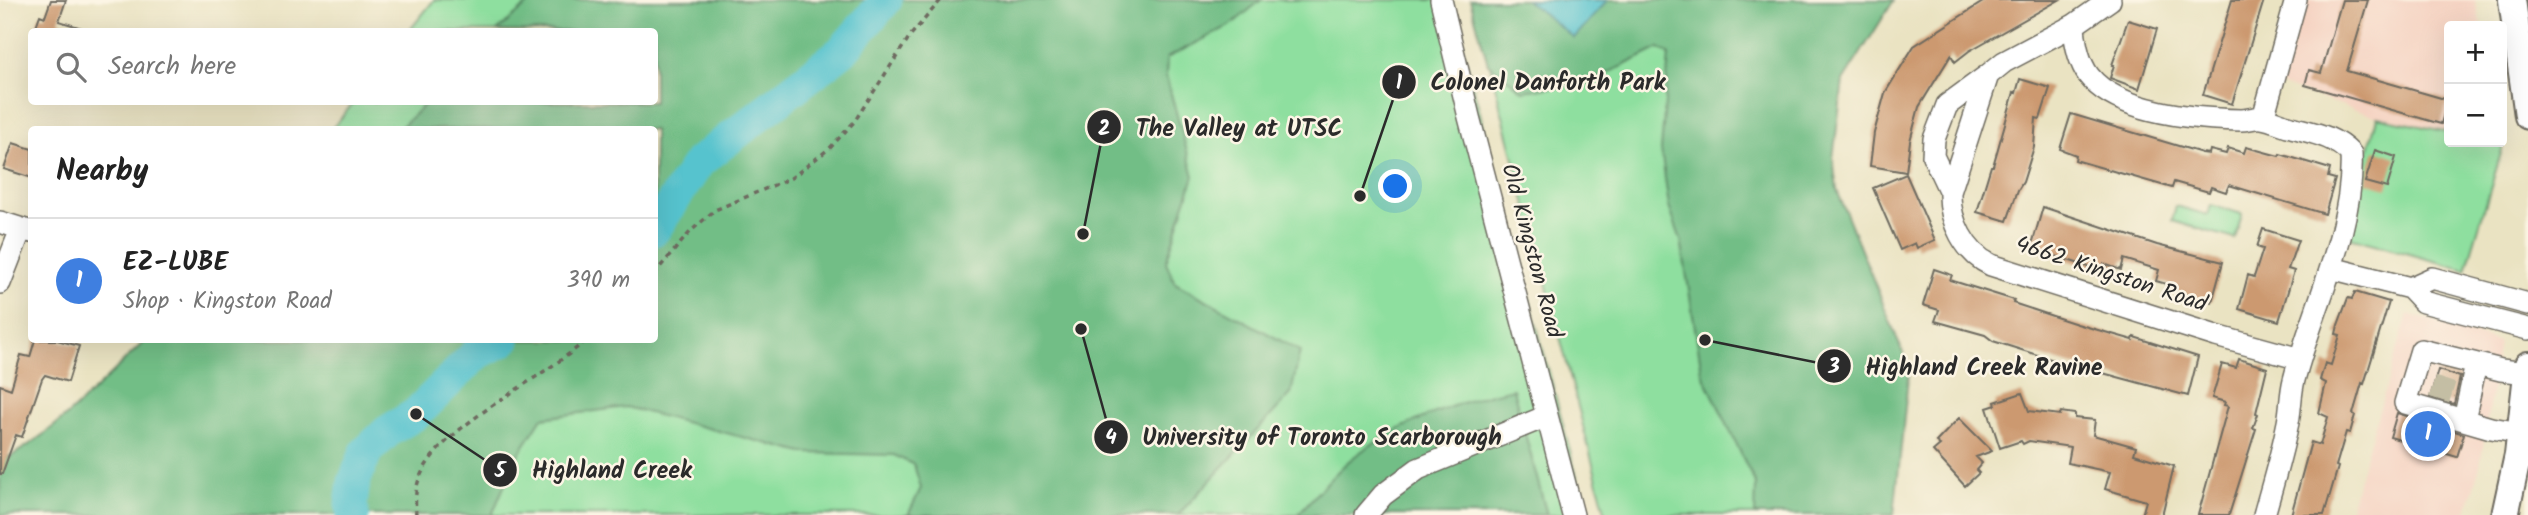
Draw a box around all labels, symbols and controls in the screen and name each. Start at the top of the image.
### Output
map controls [2444,21,2507,147]
button: + [2444,21,2507,84]
search box [28,28,658,105]
text: Search here [108,46,236,88]
icon: search [52,48,90,86]
callout: Colonel Danforth Park [1382,59,1680,104]
text: Colonel Danforth Park [1431,64,1667,103]
text: 1 [1396,67,1403,100]
button: − [2444,84,2507,147]
callout: The Valley at UTSC [1087,105,1356,150]
text: The Valley at UTSC [1136,110,1342,149]
text: 2 [1098,113,1110,146]
text: Nearby [56,148,148,196]
street label: Old Kingston Road [1490,160,1572,343]
your location [1378,169,1412,203]
street label: 4662 Kingston Road [2010,227,2212,323]
text: EZ-LUBE [123,242,228,284]
text: 1 [76,263,82,299]
text: 390 m [567,263,630,299]
text: Shop · Kingston Road [123,284,332,320]
callout: Highland Creek Ravine [1816,344,2116,389]
text: Highland Creek Ravine [1865,349,2103,388]
text: 3 [1827,351,1840,384]
pin: 1 [2405,408,2451,460]
callout: University of Toronto Scarborough [1094,414,1516,459]
text: University of Toronto Scarborough [1142,419,1502,458]
text: 4 [1105,422,1117,455]
callout: Highland Creek [483,447,705,492]
text: Highland Creek [532,452,693,491]
text: 5 [494,455,508,488]

